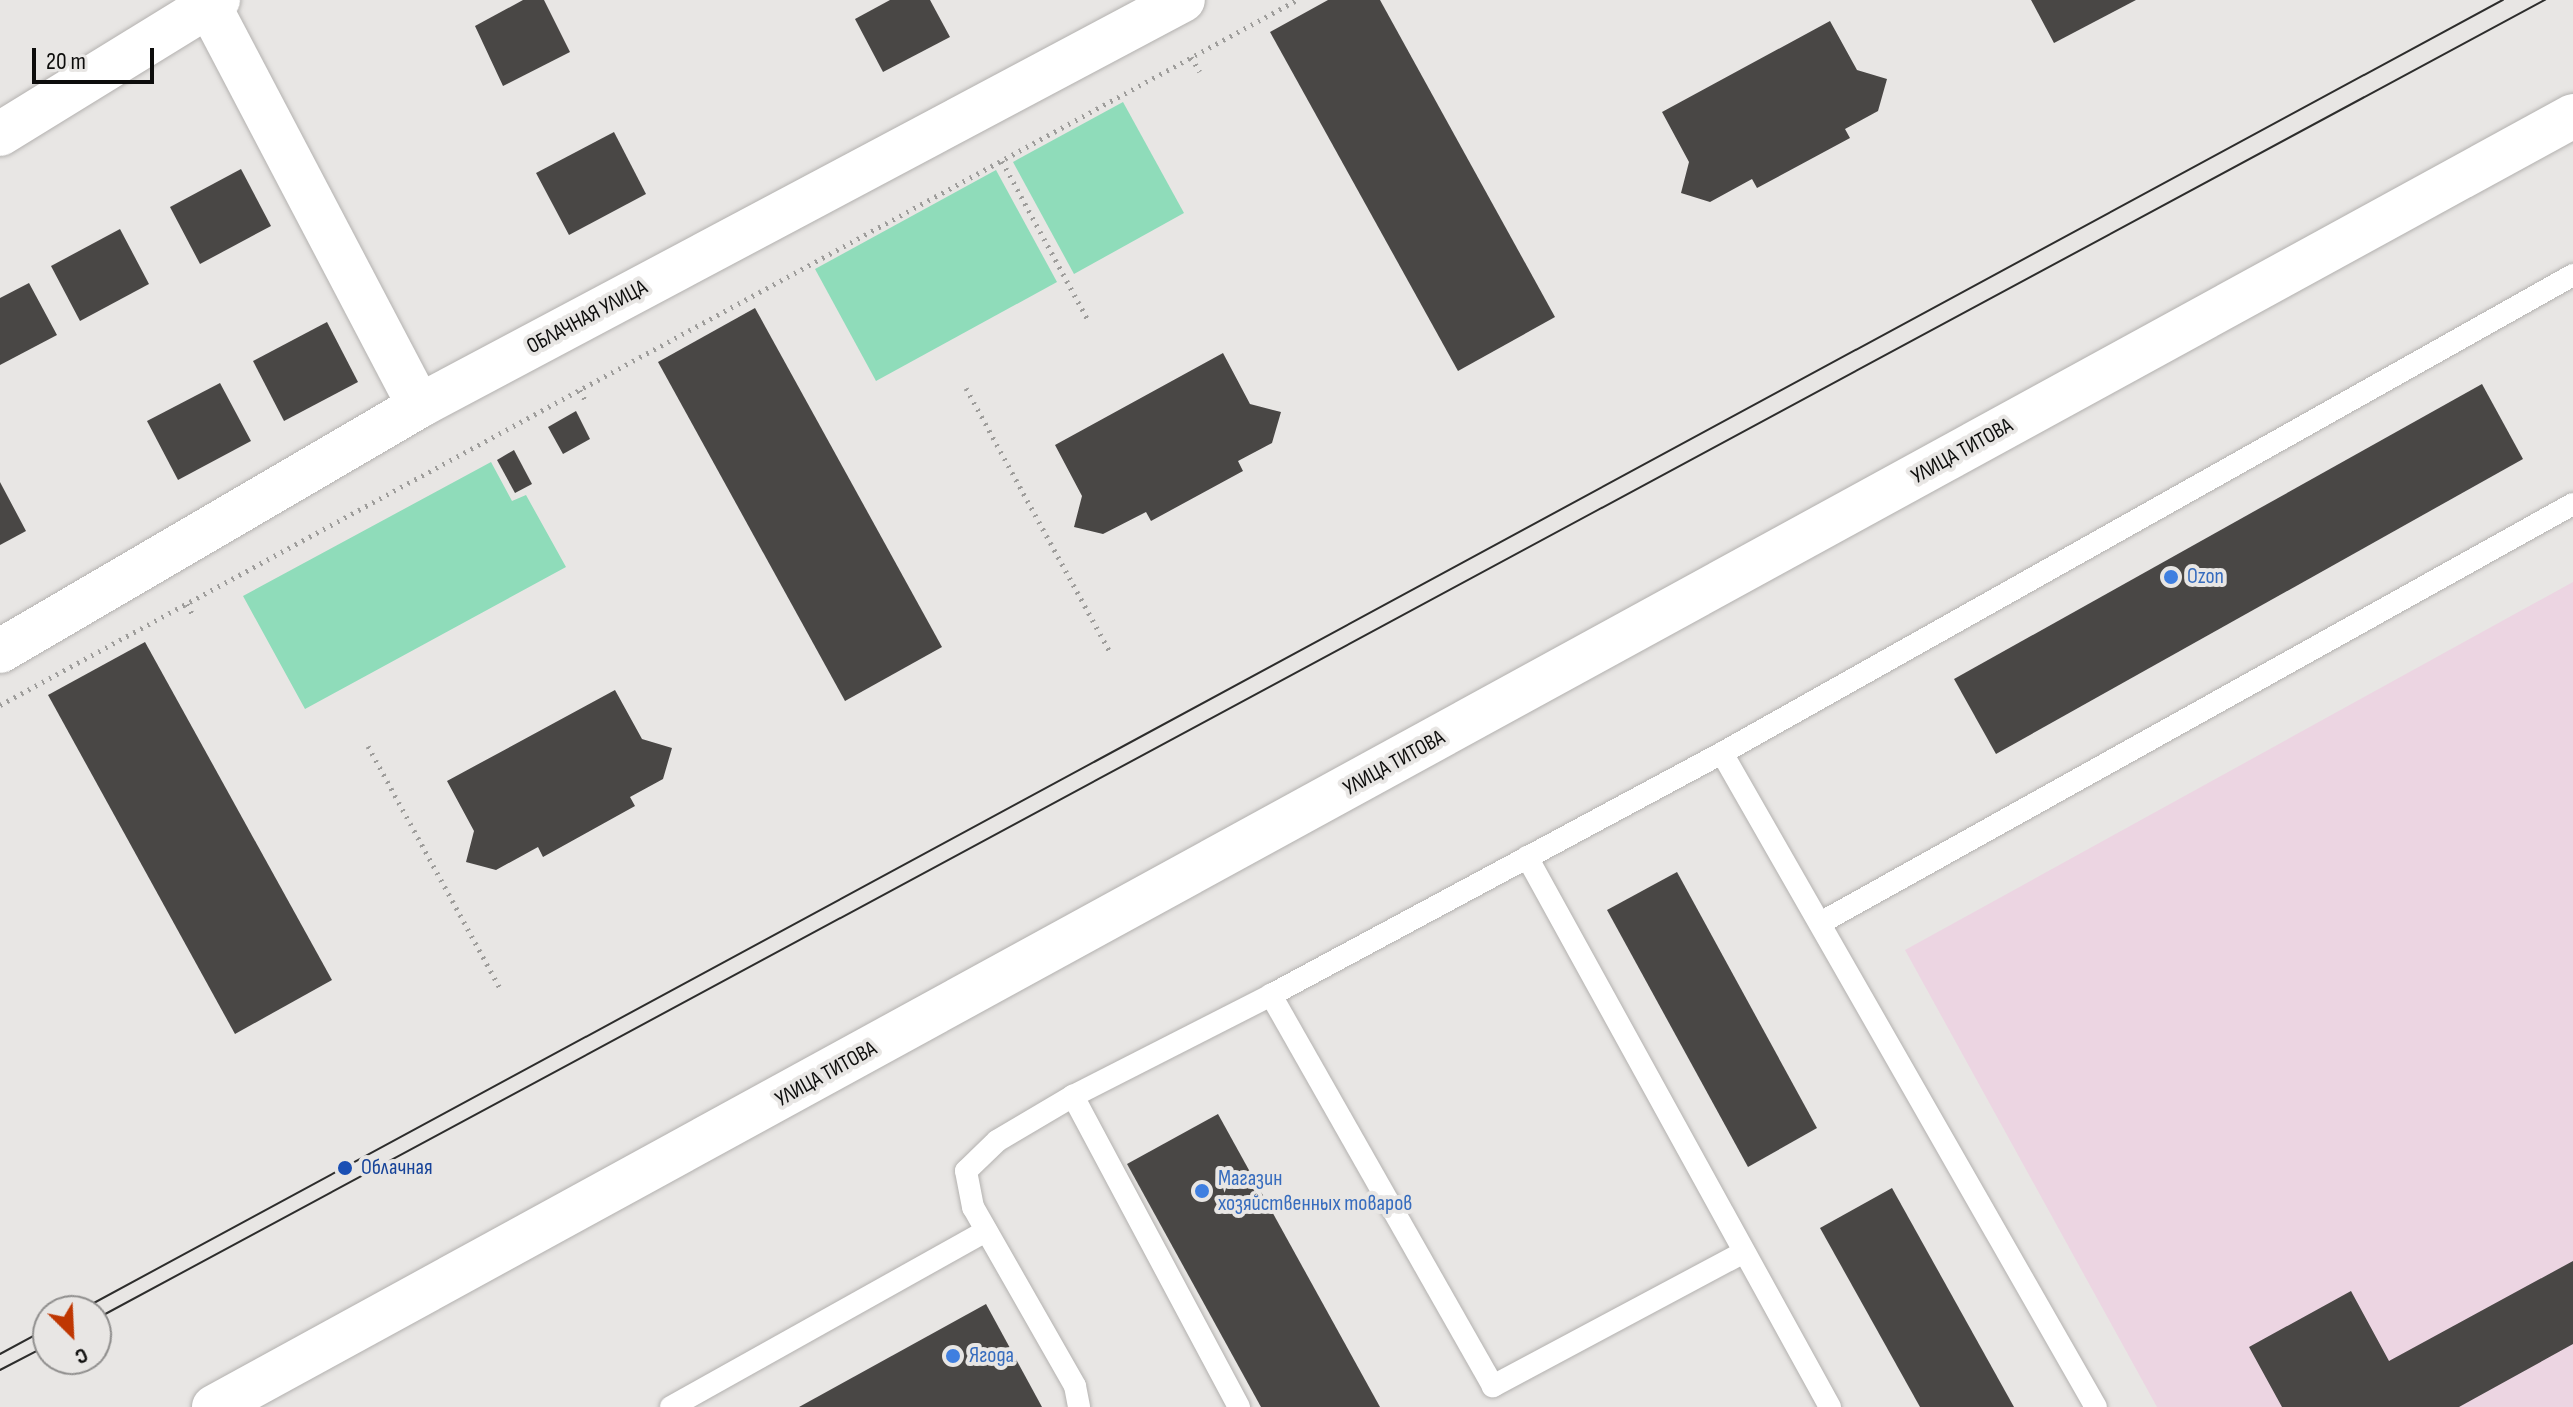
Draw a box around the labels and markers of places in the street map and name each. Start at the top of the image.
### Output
place label: Ozon [2187,564,2224,590]
marker: Ozon [2162,568,2180,586]
place label: Облачная [361,1155,433,1181]
marker: Облачная [336,1159,354,1177]
place label: Магазин хозяйственных товаров [1218,1165,1412,1216]
marker: Магазин хозяйственных товаров [1193,1182,1211,1200]
place label: Ягода [969,1343,1014,1369]
marker: Ягода [944,1347,962,1365]

